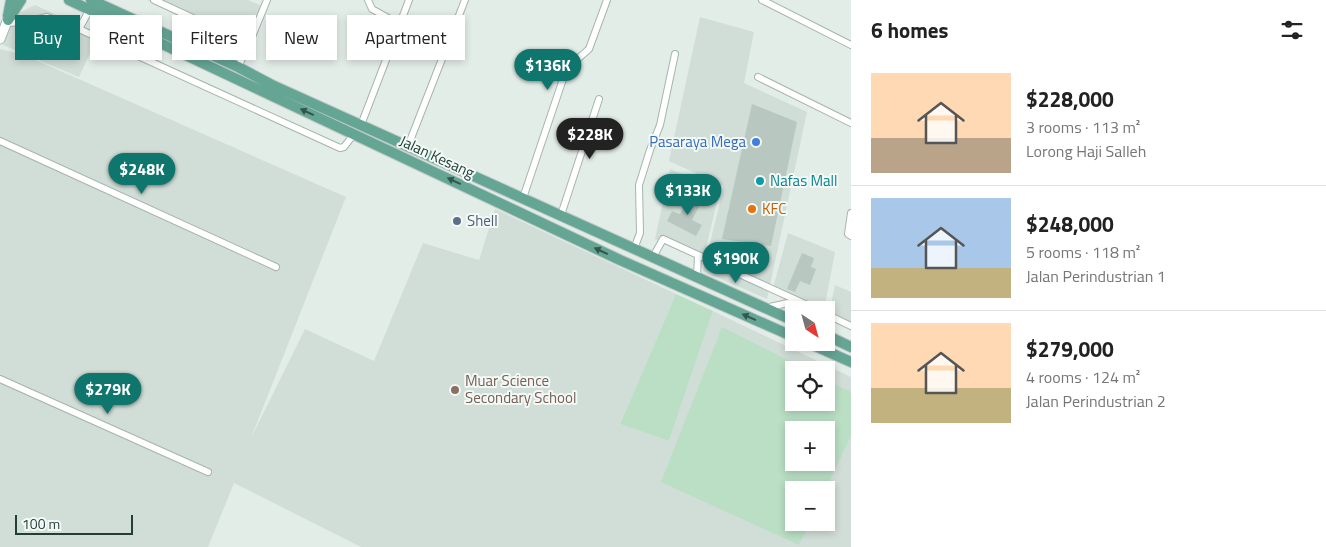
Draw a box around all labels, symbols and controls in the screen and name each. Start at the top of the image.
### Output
text: 6 homes [871,14,948,46]
chip: Buy [15,15,80,60]
chip: Rent [90,15,162,60]
chip: Filters [172,15,256,60]
chip: New [266,15,337,60]
chip: Apartment [347,15,465,60]
icon: filters [1278,16,1306,44]
pin: $136K [513,48,583,91]
text: $136K [525,53,571,77]
text: $228,000 [1026,83,1114,115]
icon: home [911,93,971,153]
one-way arrow [300,108,314,116]
text: 3 rooms · 113 m² [1026,115,1140,139]
pin: $228K [555,118,625,160]
text: $228K [567,122,613,146]
street label: Jalan Kesang [396,129,479,184]
place label: Pasaraya Mega [649,130,746,153]
marker: Pasaraya Mega [750,136,762,148]
text: Lorong Haji Salleh [1026,139,1146,163]
pin: $248K [107,152,177,195]
text: $248K [119,157,165,181]
place label: Nafas Mall [770,169,837,192]
pin: $133K [653,174,723,216]
marker: Nafas Mall [754,175,766,187]
one-way arrow [447,177,461,185]
text: $133K [665,178,711,202]
place label: KFC [762,197,786,220]
marker: KFC [746,203,758,215]
text: $248,000 [1026,208,1114,240]
place label: Shell [467,209,498,232]
marker: Shell [451,215,463,227]
icon: home [911,218,971,278]
text: 5 rooms · 118 m² [1026,240,1140,264]
pin: $190K [701,242,771,284]
one-way arrow [594,246,608,254]
text: $190K [713,246,759,270]
text: Jalan Perindustrian 1 [1026,264,1166,288]
north arrow [785,301,835,351]
map controls [785,301,835,531]
one-way arrow [742,313,756,321]
text: $279,000 [1026,333,1114,365]
icon: home [911,343,971,403]
button: locate [785,361,835,411]
text: 4 rooms · 124 m² [1026,365,1140,389]
place label: Muar Science Secondary School [465,369,576,409]
pin: $279K [73,372,143,415]
text: $279K [85,377,131,401]
marker: Muar Science Secondary School [449,384,461,396]
text: Jalan Perindustrian 2 [1026,389,1166,413]
button: + [785,421,835,471]
button: − [785,481,835,531]
scale bar [15,512,132,535]
text: 100 m [22,513,60,534]

